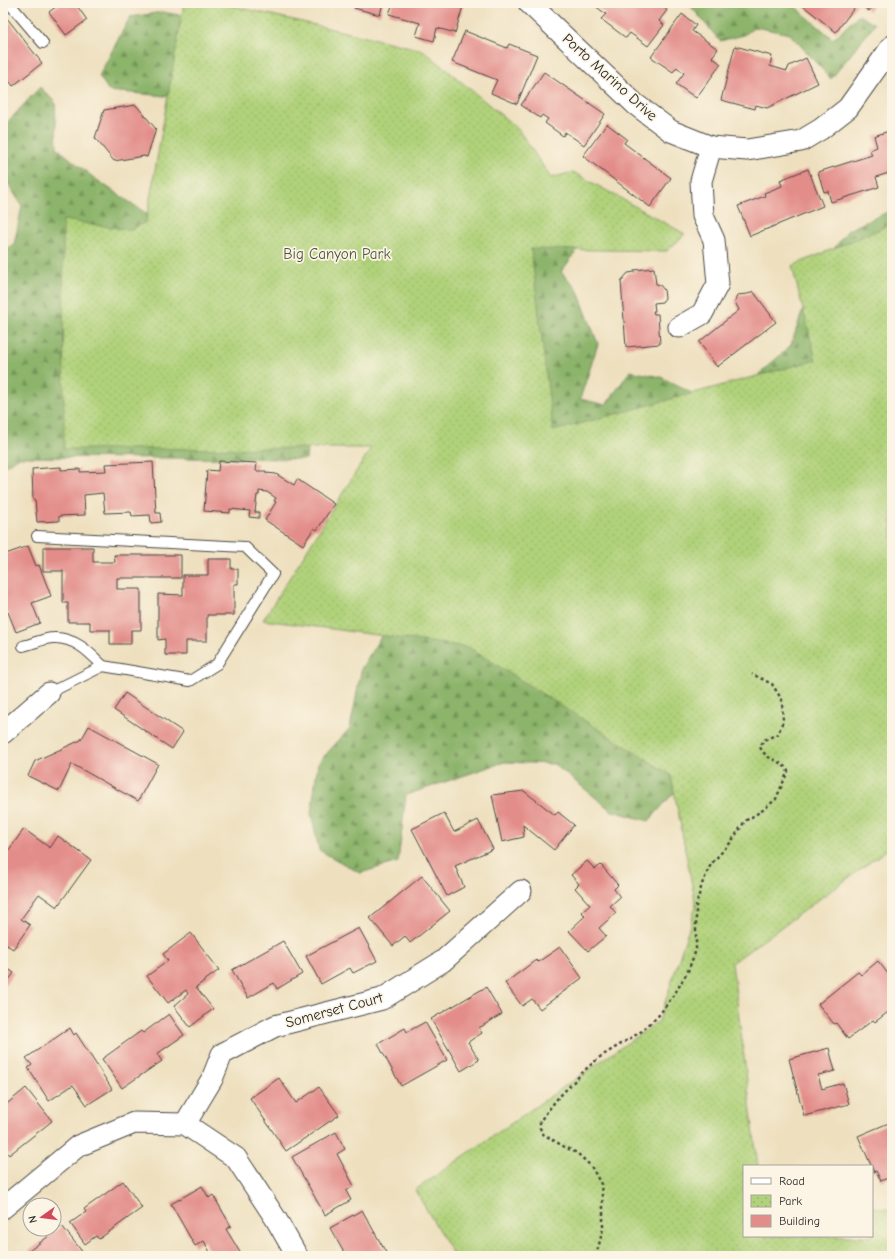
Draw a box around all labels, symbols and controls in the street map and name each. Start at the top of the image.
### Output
street label: Porto Marino Drive [559,30,662,125]
park label: Big Canyon Park [283,245,391,263]
street label: Somerset Court [283,988,385,1032]
legend [743,1165,873,1237]
text: Road [779,1174,805,1188]
text: Park [779,1194,802,1208]
north arrow [22,1197,62,1237]
text: N [26,1214,40,1224]
text: Building [779,1214,820,1228]

